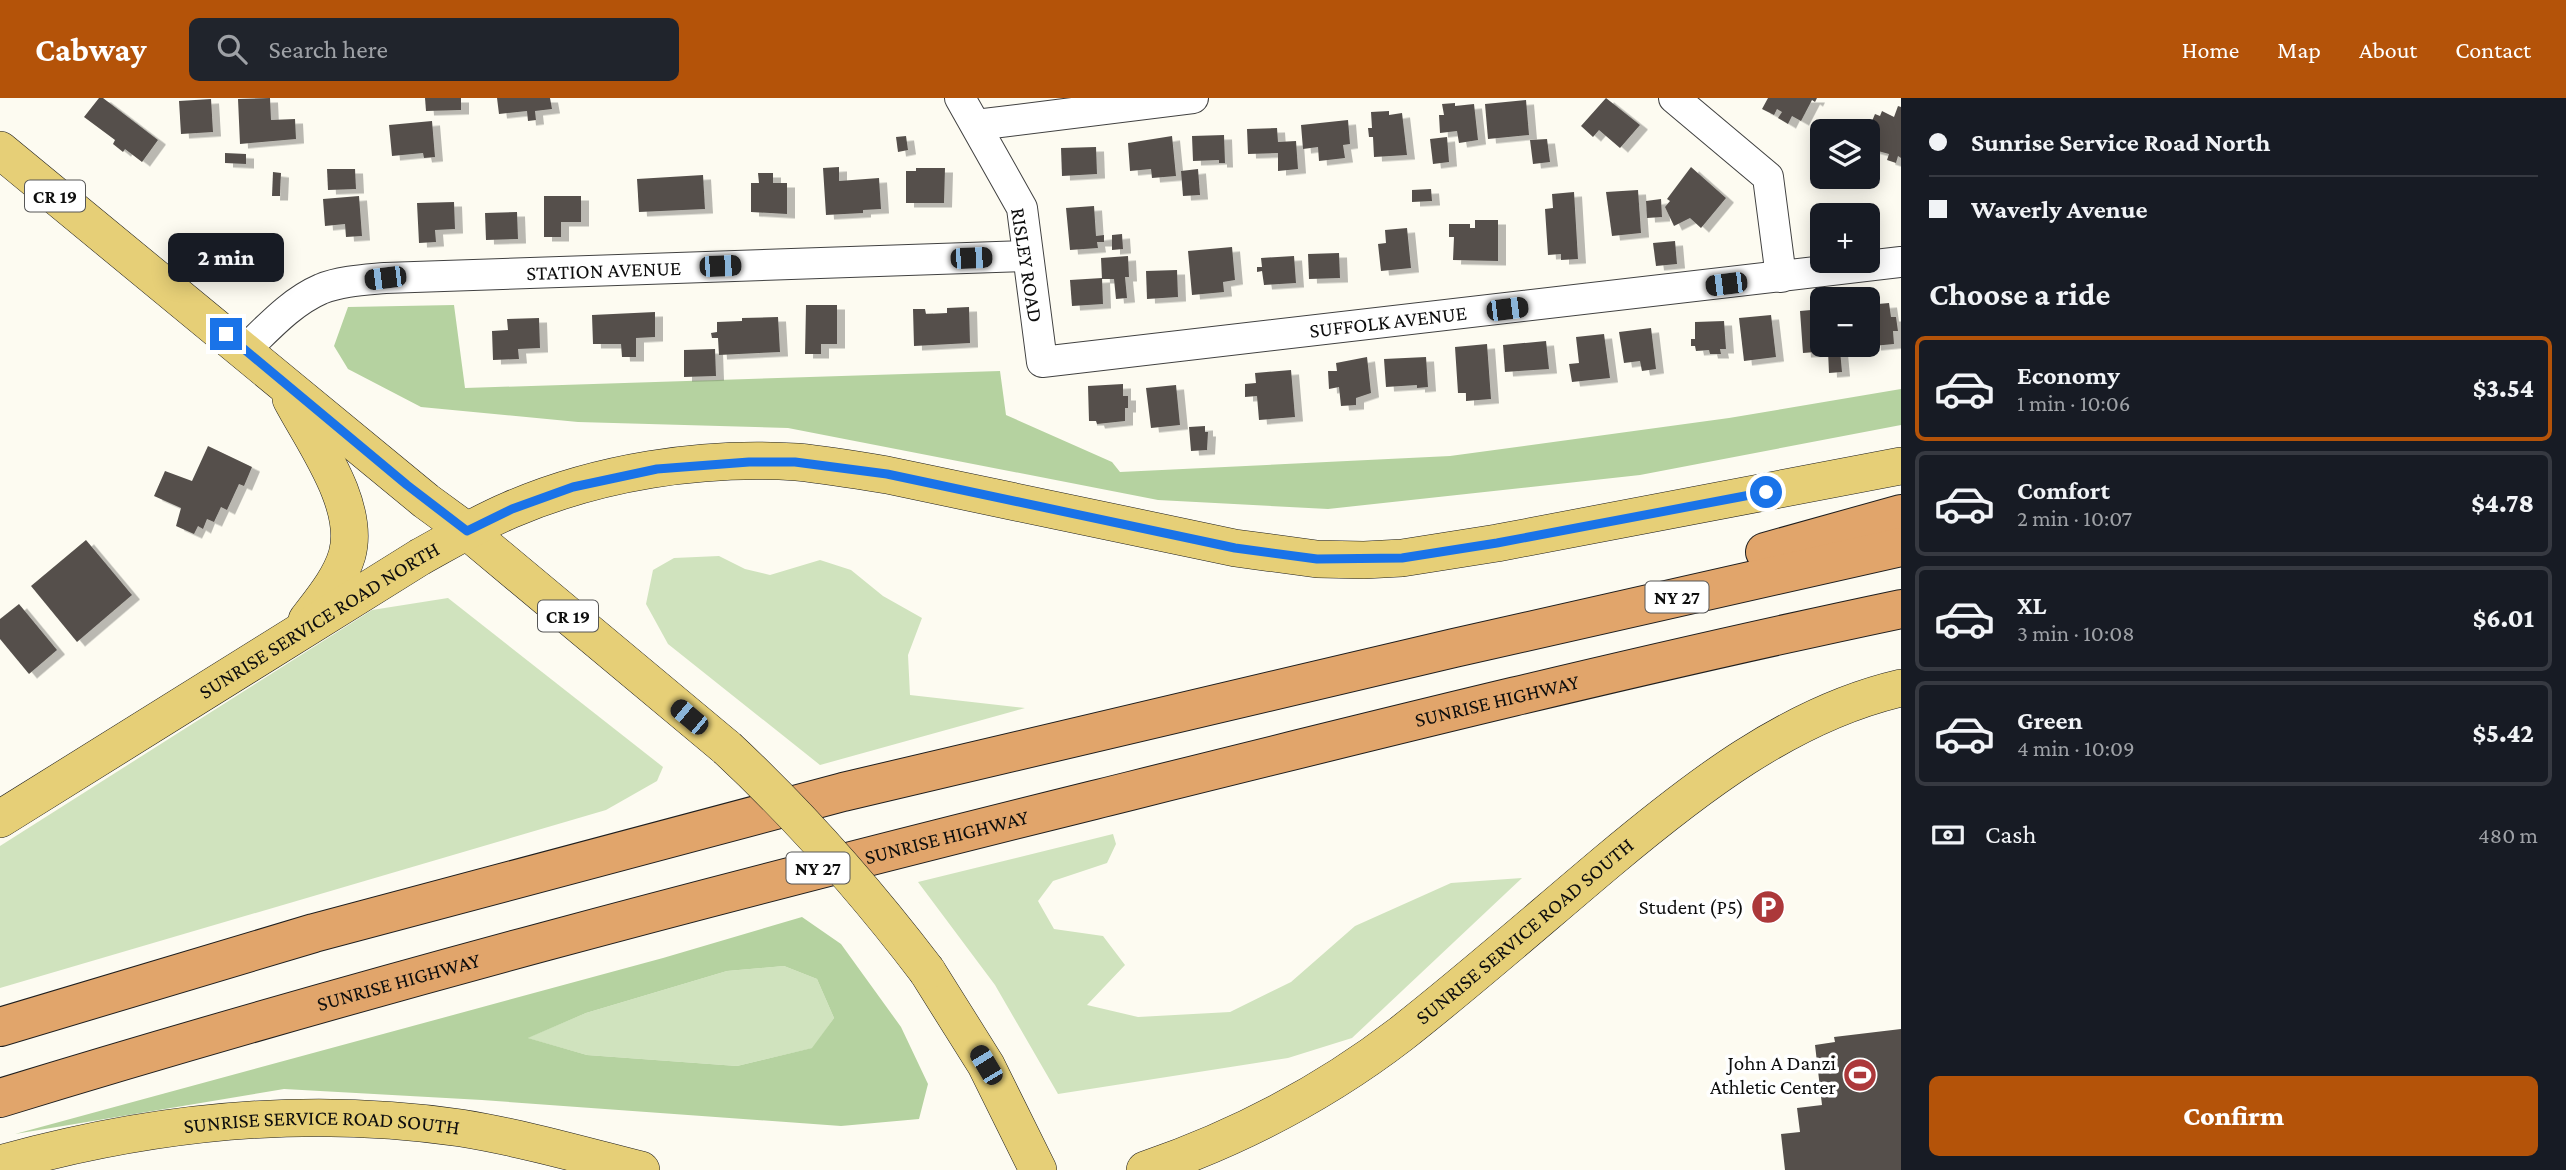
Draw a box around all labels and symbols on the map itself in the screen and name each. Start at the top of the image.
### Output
road number: CR 19 [25,180,85,212]
street label: RISLEY ROAD [1006,206,1048,324]
callout: 2 min [168,232,284,282]
car [950,247,993,269]
car [699,255,742,277]
street label: STATION AVENUE [526,256,682,285]
car [363,265,408,291]
car [1704,271,1749,297]
car [1485,296,1530,322]
street label: SUFFOLK AVENUE [1308,301,1468,343]
route end [210,318,242,350]
route start [1750,476,1782,508]
street label: SUNRISE SERVICE ROAD NORTH [194,537,443,704]
road number: NY 27 [1646,582,1708,612]
road number: CR 19 [538,601,598,632]
street label: SUNRISE HIGHWAY [1412,669,1582,732]
car [667,695,712,739]
street label: SUNRISE HIGHWAY [862,805,1032,869]
street label: SUNRISE SERVICE ROAD SOUTH [1411,833,1638,1030]
road number: NY 27 [786,852,850,884]
parking icon: Student (P5) [1749,888,1787,926]
place label: Student (P5) [1639,895,1744,919]
street label: SUNRISE HIGHWAY [314,948,484,1016]
car [967,1042,1006,1088]
place label: John A Danzi Athletic Center [1710,1051,1837,1099]
sports icon: John A Danzi Athletic Center [1841,1056,1879,1094]
street label: SUNRISE SERVICE ROAD SOUTH [182,1106,461,1140]

